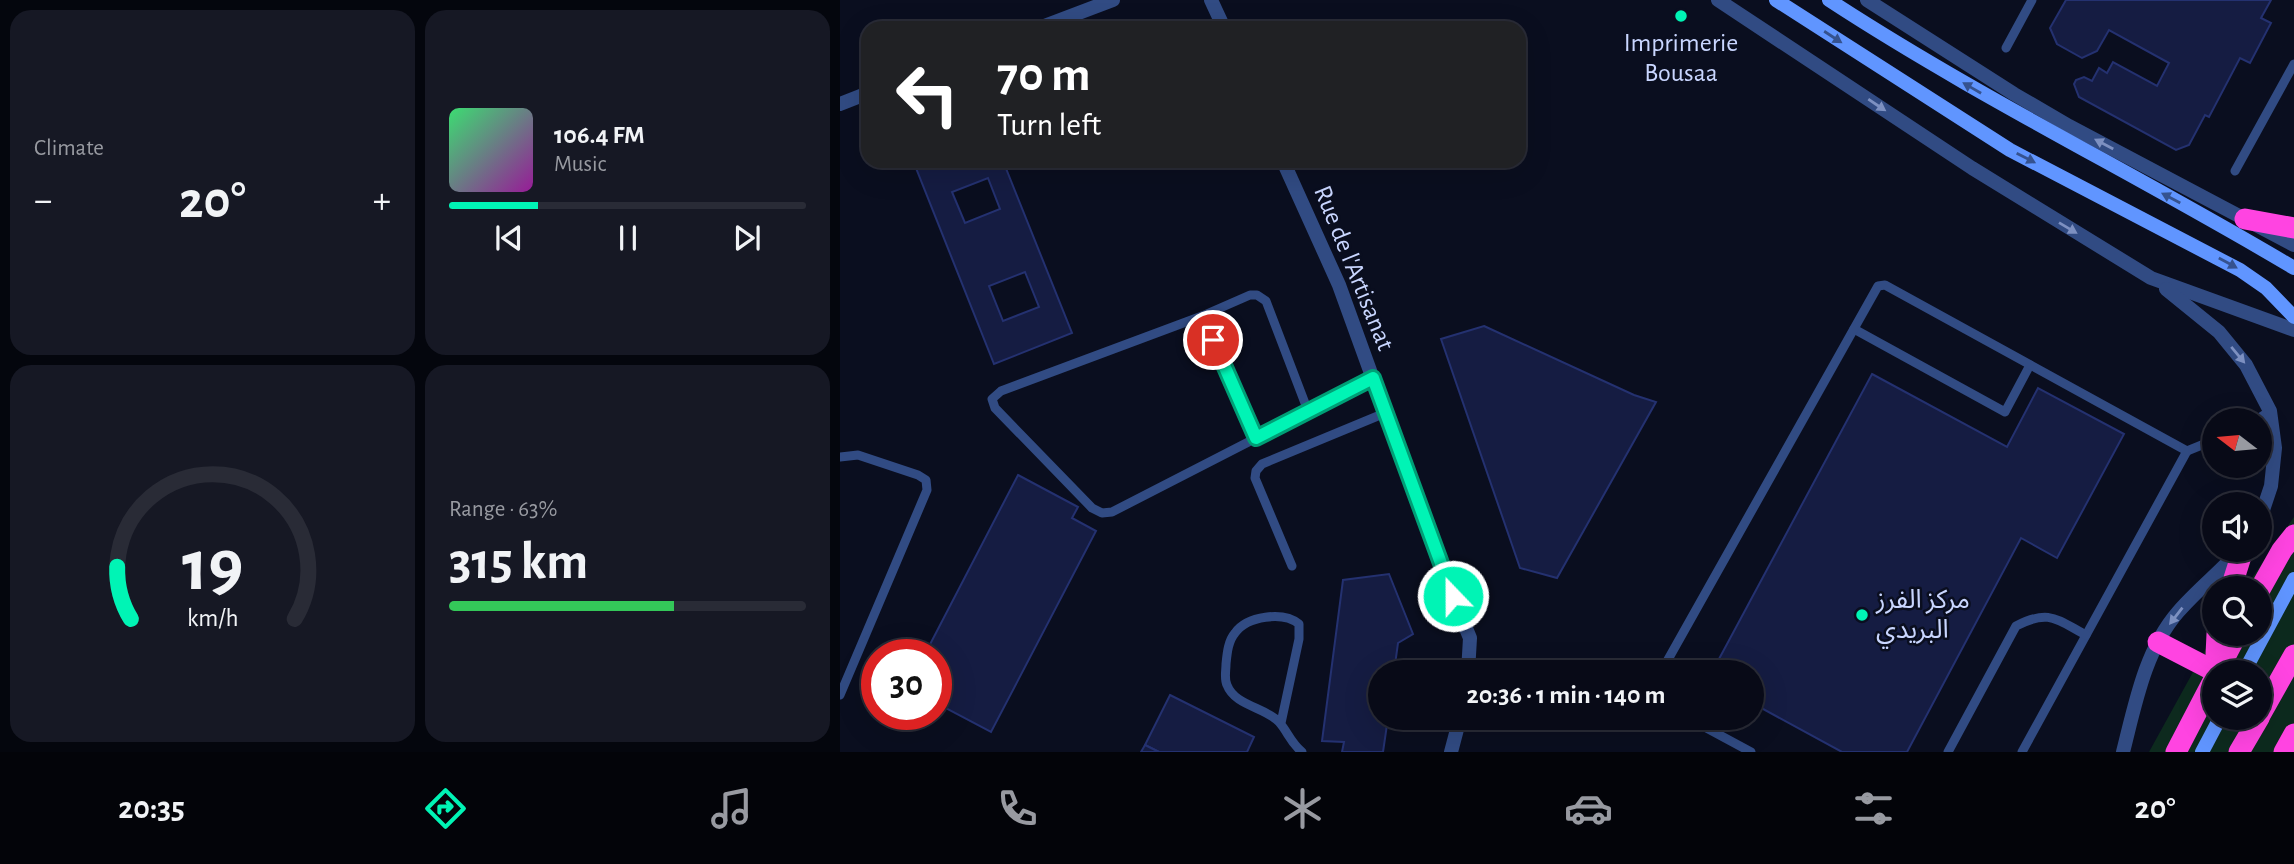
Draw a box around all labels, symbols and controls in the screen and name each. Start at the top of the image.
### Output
marker: Imprimerie Bousaa [1673,8,1689,24]
place label: Imprimerie Bousaa [1624,30,1738,86]
one-way arrow [1824,30,1842,44]
icon: left [882,49,973,140]
text: 70 m [997,51,1091,100]
one-way arrow [1962,82,1982,94]
one-way arrow [1868,98,1886,112]
text: Turn left [997,109,1101,141]
text: 106.4 FM [554,122,645,148]
text: Climate [34,137,104,160]
one-way arrow [2094,139,2114,150]
one-way arrow [2016,152,2036,163]
text: Music [554,153,606,176]
text: 20° [179,175,246,227]
text: − [34,182,52,220]
text: + [373,182,391,220]
street label: Rue de l'Artisanat [1309,182,1399,354]
one-way arrow [2161,192,2181,204]
icon: previous [490,219,528,257]
icon: pause [609,219,647,257]
icon: next [728,219,766,257]
one-way arrow [2059,222,2078,235]
one-way arrow [2218,257,2237,269]
pin [1183,310,1243,370]
icon: arrive [1194,321,1232,359]
one-way arrow [2230,347,2245,364]
north arrow [2202,408,2272,478]
map controls [2202,408,2272,730]
button: sound [2202,492,2272,562]
text: Range · 63% [449,498,557,521]
text: 19 [182,532,243,605]
text: 315 km [449,536,588,588]
position arrow [1416,559,1490,633]
button: search [2202,576,2272,646]
place label: مركز الفرز البريدي [1875,587,1970,649]
text: km/h [187,606,238,631]
marker: مركز الفرز البريدي [1854,607,1870,623]
one-way arrow [2169,607,2184,625]
speed limit sign: 30 [861,639,952,730]
button: layers [2202,660,2272,730]
text: 20:36 · 1 min · 140 m [1467,682,1665,708]
icon: directions [421,784,470,833]
icon: music [707,784,756,833]
icon: phone [993,784,1042,833]
icon: climate [1278,784,1327,833]
icon: car [1564,784,1613,833]
icon: filters [1849,784,1898,833]
text: 20:35 [118,792,185,824]
text: 20° [2135,792,2176,824]

